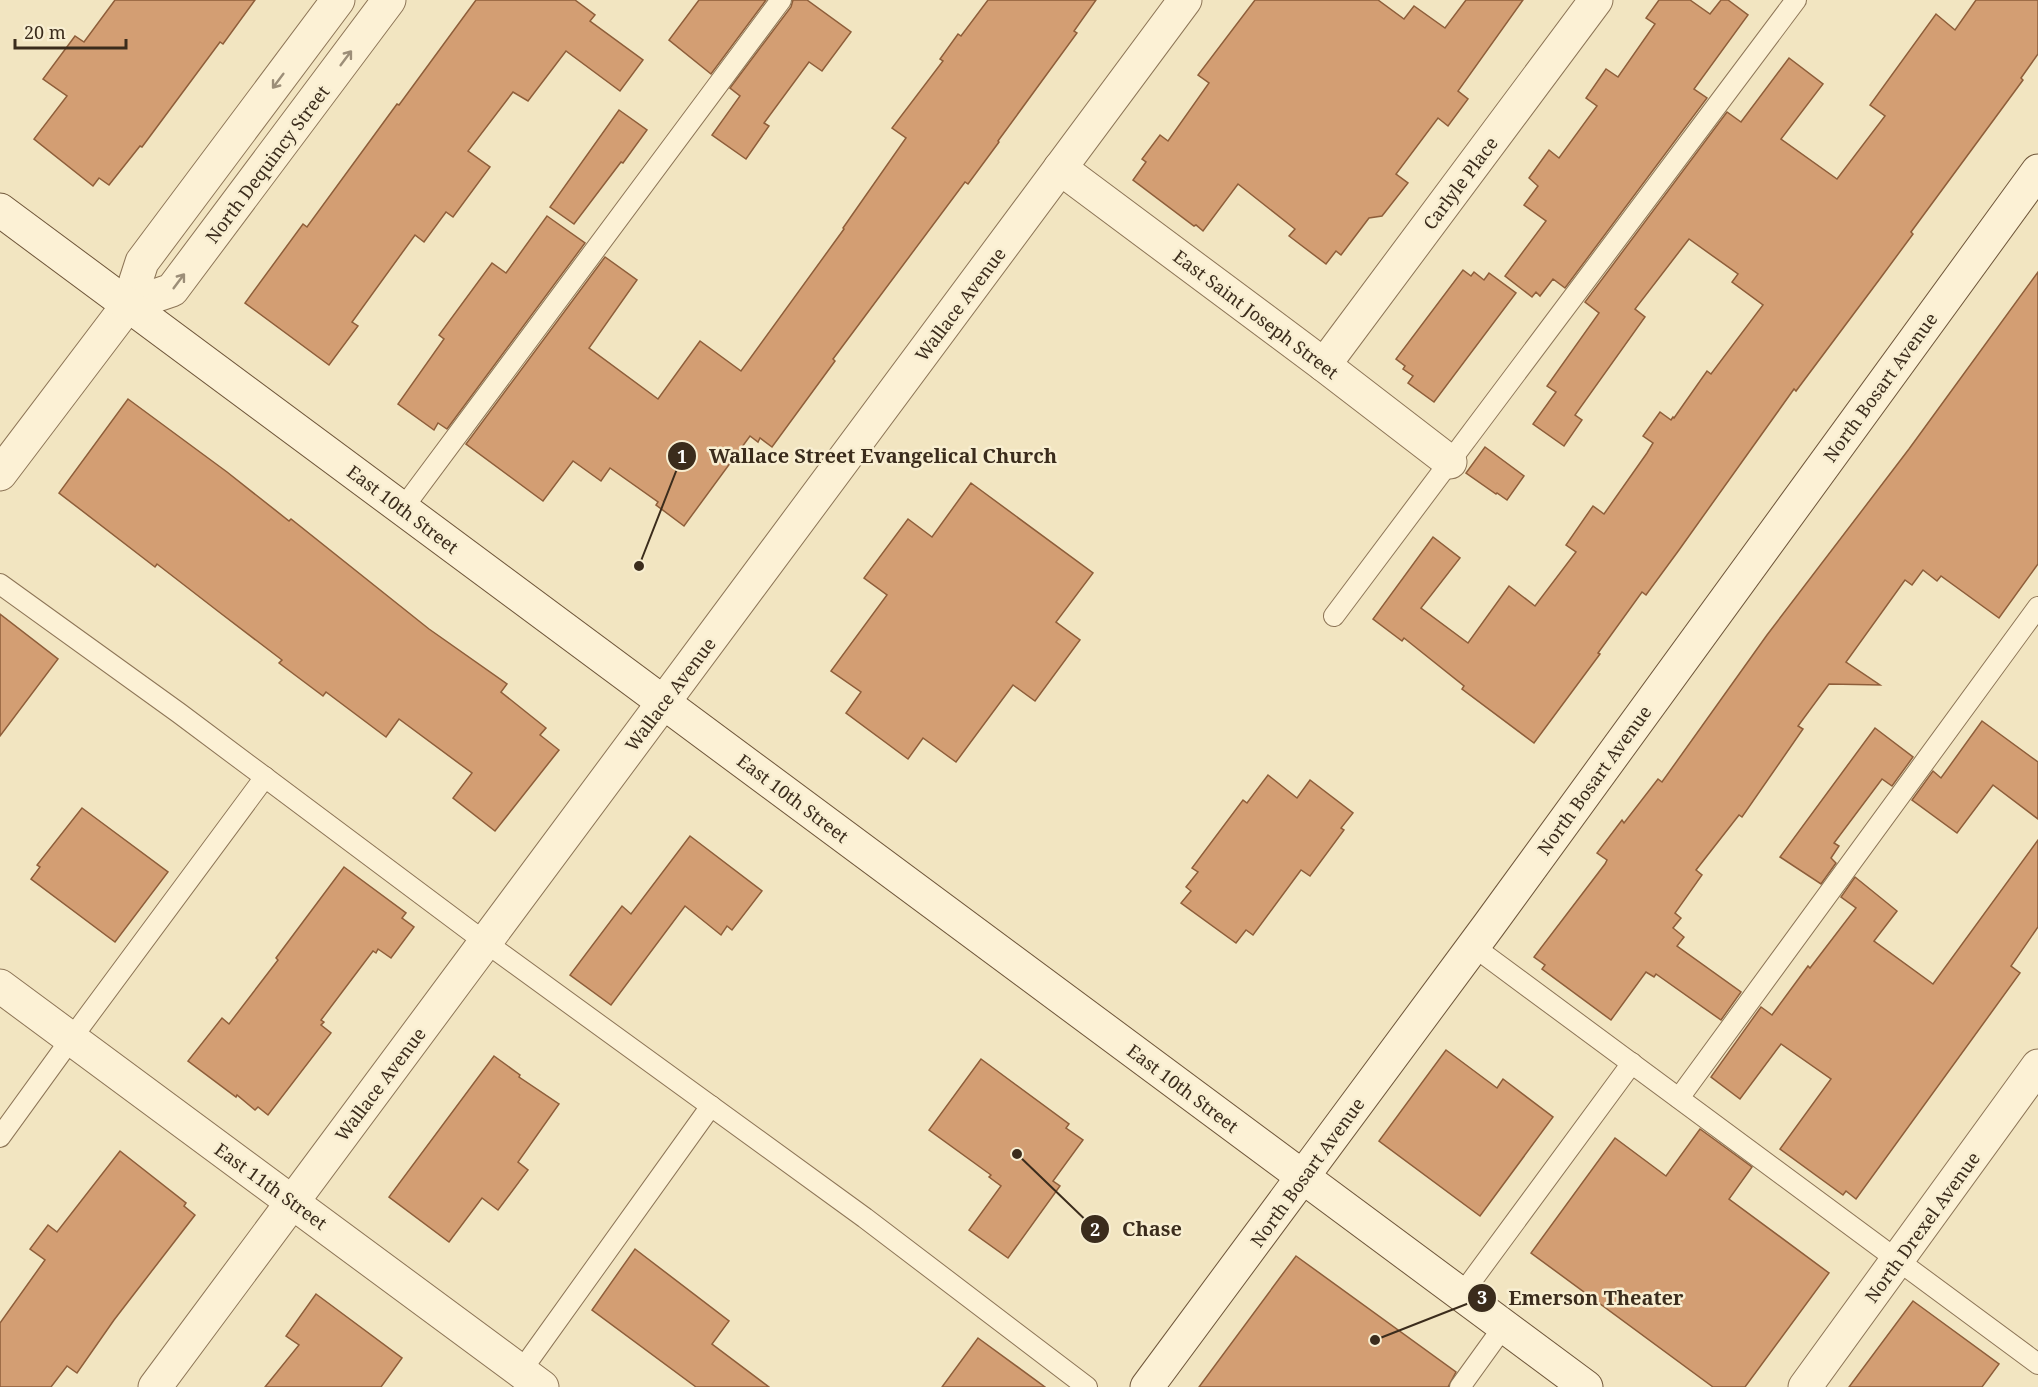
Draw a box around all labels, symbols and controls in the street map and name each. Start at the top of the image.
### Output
scale bar [15,12,126,50]
text: 20 m [24,20,66,44]
one-way arrow [340,50,353,66]
one-way arrow [272,72,284,88]
street label: North Dequincy Street [200,80,334,248]
street label: Carlyle Place [1417,132,1503,234]
street label: Wallace Avenue [909,242,1011,366]
street label: East Saint Joseph Street [1169,244,1343,384]
one-way arrow [172,273,185,289]
street label: North Bosart Avenue [1818,307,1942,467]
callout: Wallace Street Evangelical Church [667,437,1069,475]
text: Wallace Street Evangelical Church [709,442,1057,469]
text: 1 [677,444,687,468]
street label: East 10th Street [343,459,463,559]
street label: Wallace Avenue [619,632,721,756]
street label: North Bosart Avenue [1532,700,1656,860]
street label: East 10th Street [733,748,853,848]
street label: Wallace Avenue [329,1022,431,1146]
street label: East 10th Street [1123,1038,1243,1138]
street label: North Bosart Avenue [1245,1092,1369,1252]
street label: East 11th Street [210,1137,332,1235]
street label: North Drexel Avenue [1859,1147,1985,1307]
callout: Chase [1080,1210,1194,1248]
text: Chase [1122,1215,1182,1242]
text: 2 [1090,1217,1100,1241]
callout: Emerson Theater [1467,1279,1695,1317]
text: Emerson Theater [1509,1284,1684,1311]
text: 3 [1477,1285,1487,1309]

